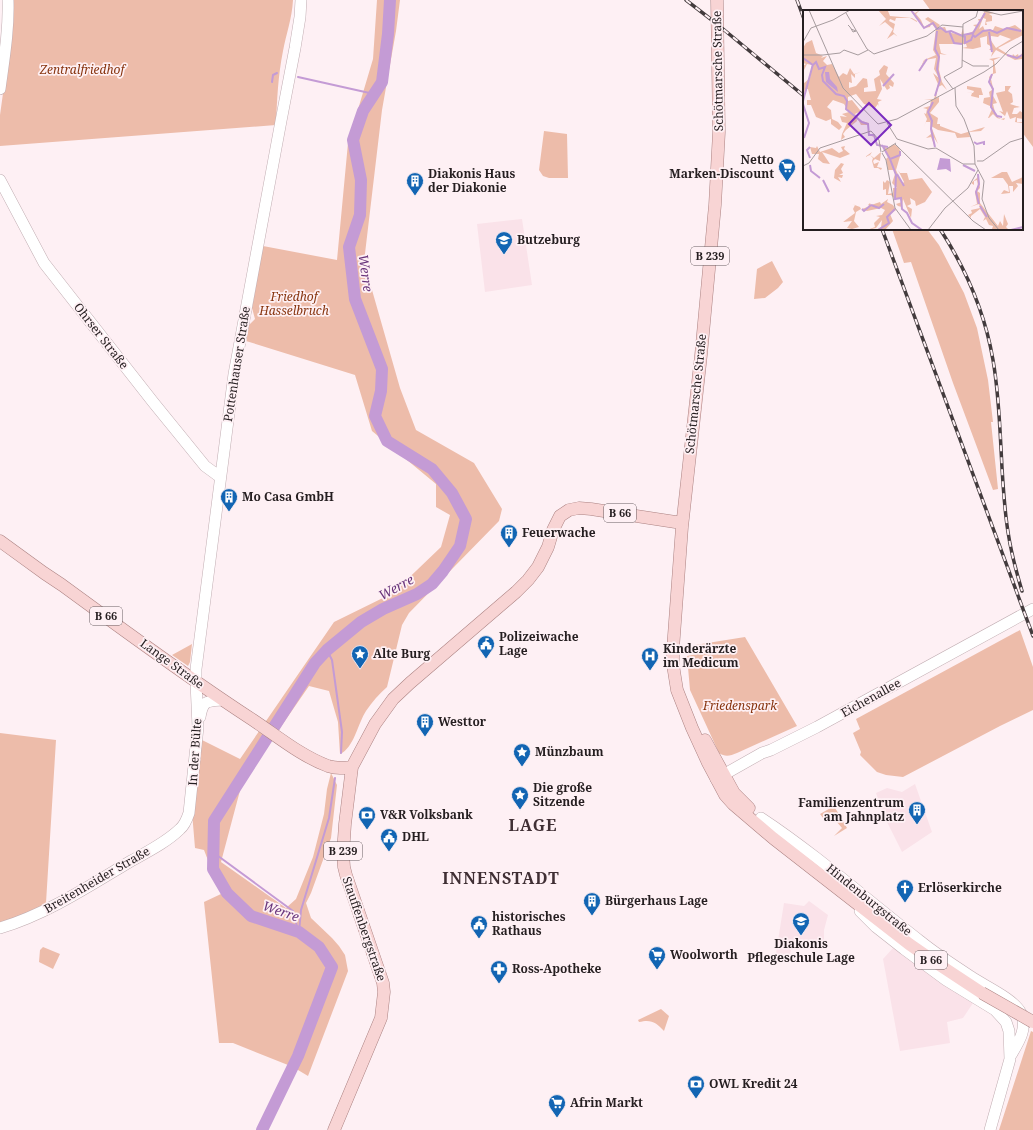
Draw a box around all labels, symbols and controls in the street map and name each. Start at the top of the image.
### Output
inset map [803,10,1023,230]
street label: Schötmarsche Straße [708,11,727,131]
park label: Zentralfriedhof [39,61,126,78]
place label: Netto Marken-Discount [669,151,774,182]
supermarket icon: Netto Marken-Discount [777,157,797,182]
place label: Diakonis Haus der Diakonie [428,165,516,196]
building icon: Diakonis Haus der Diakonie [405,171,425,196]
school or university icon: Butzeburg [494,230,514,255]
place label: Butzeburg [517,231,580,248]
road number: B 239 [691,247,729,265]
water label: Werre [354,253,378,293]
park label: Friedhof Hasselbruch [258,288,329,319]
street label: Ohrser Straße [70,299,133,372]
street label: Pottenhauser Straße [219,305,254,423]
street label: Schötmarsche Straße [681,333,710,455]
building icon: Mo Casa GmbH [219,487,239,512]
place label: Mo Casa GmbH [242,488,334,505]
road number: B 66 [604,504,636,522]
building icon: Feuerwache [499,523,519,548]
place label: Feuerwache [522,524,596,541]
water label: Werre [375,570,417,604]
road number: B 66 [90,607,122,625]
place label: Polizeiwache Lage [499,628,579,659]
public building icon: Polizeiwache Lage [476,634,496,659]
street label: Lange Straße [137,635,208,693]
place label: Kinderärzte im Medicum [663,640,739,671]
place icon: Alte Burg [350,644,370,669]
place label: Alte Burg [373,645,430,662]
hospital icon: Kinderärzte im Medicum [640,646,660,671]
street label: Eichenallee [838,674,904,721]
park label: Friedenspark [702,697,778,714]
building icon: Westtor [415,712,435,737]
place label: Westtor [438,713,487,730]
street label: In der Bülte [184,718,205,786]
place icon: Münzbaum [512,742,532,767]
place label: Münzbaum [535,743,604,760]
place label: Die große Sitzende [533,779,592,810]
place icon: Die große Sitzende [510,785,530,810]
place label: Familienzentrum am Jahnplatz [798,794,904,825]
building icon: Familienzentrum am Jahnplatz [907,800,927,825]
bank icon: V&R Volksbank [357,805,377,830]
place label: V&R Volksbank [380,806,473,823]
district label: LAGE [509,814,557,836]
public building icon: DHL [379,827,399,852]
place label: DHL [402,828,429,845]
street label: Breitenheider Straße [41,842,153,917]
road number: B 239 [324,842,362,860]
street label: Hindenburgstraße [823,860,916,939]
district label: INNENSTADT [442,867,560,889]
street label: Stauffenbergstraße [339,874,390,983]
church icon: Erlöserkirche [895,878,915,903]
place label: Erlöserkirche [918,879,1002,896]
building icon: Bürgerhaus Lage [582,891,602,916]
place label: Bürgerhaus Lage [605,892,708,909]
water label: Werre [260,896,302,926]
place label: historisches Rathaus [492,908,566,939]
school or university icon: Diakonis Pflegeschule Lage [791,911,811,936]
public building icon: historisches Rathaus [469,914,489,939]
place label: Diakonis Pflegeschule Lage [747,935,855,966]
supermarket icon: Woolworth [647,945,667,970]
place label: Woolworth [670,946,738,963]
road number: B 66 [915,951,947,969]
pharmacy icon: Ross-Apotheke [489,959,509,984]
place label: Ross-Apotheke [512,960,601,977]
bank icon: OWL Kredit 24 [686,1074,706,1099]
place label: OWL Kredit 24 [709,1075,798,1092]
supermarket icon: Afrin Markt [547,1093,567,1118]
place label: Afrin Markt [570,1094,643,1111]

